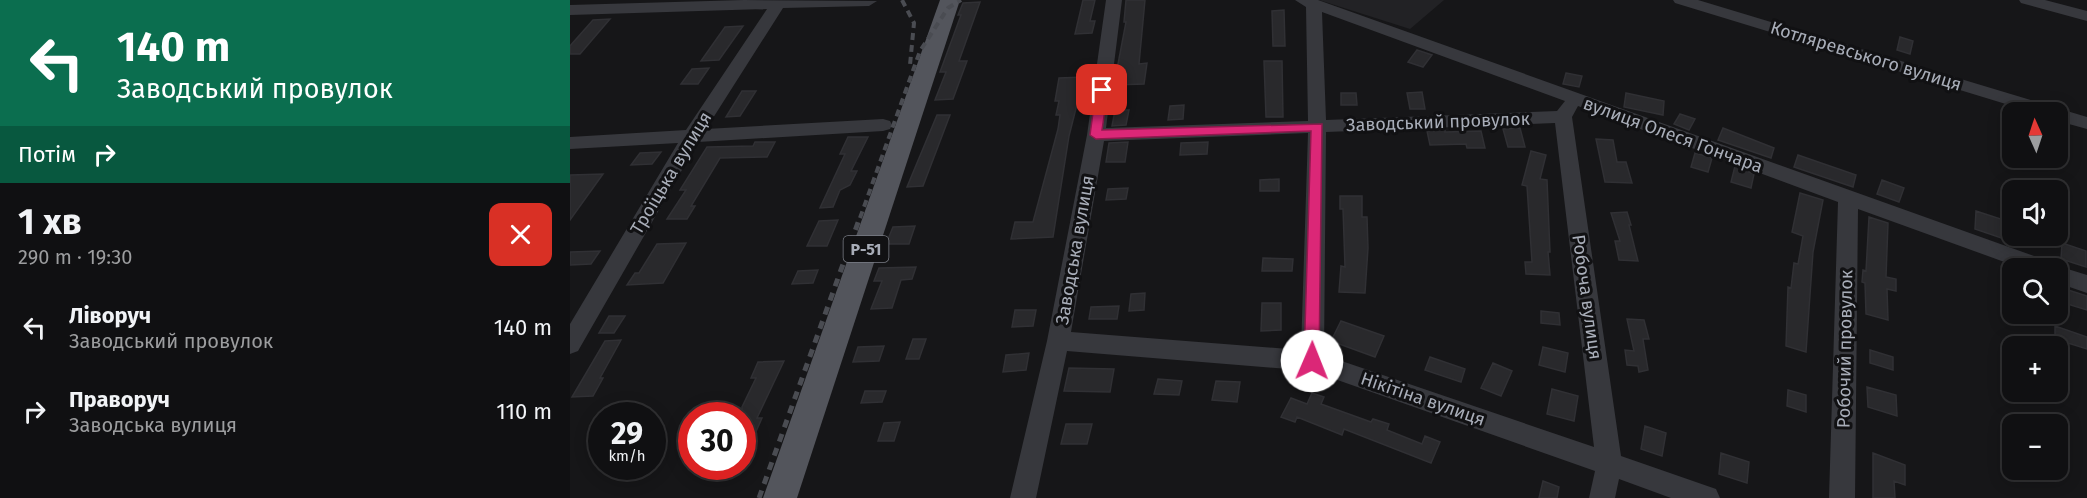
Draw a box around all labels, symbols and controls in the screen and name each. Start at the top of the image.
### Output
street label: Котляревського вулиця [1768,16,1964,96]
text: 140 m [117,22,230,72]
icon: left [18,24,96,102]
pin [1076,64,1127,115]
text: Заводський провулок [117,73,393,105]
icon: arrive [1085,73,1118,106]
street label: вулиця Олеся Гончара [1580,92,1766,178]
north arrow [2002,102,2068,168]
map controls [2002,102,2068,480]
street label: Троїцька вулиця [626,108,716,238]
street label: Заводський провулок [1346,108,1531,136]
icon: right [88,138,121,171]
text: Потім [18,141,76,168]
street label: Заводська вулиця [1051,174,1099,326]
button: sound [2002,180,2068,246]
text: 1 хв [18,200,82,244]
button: close [489,203,552,266]
street label: Робоча вулиця [1567,233,1607,361]
road number: Р-51 [844,236,888,262]
text: 290 m · 19:30 [18,245,132,269]
button: search [2002,258,2068,324]
street label: Робочий провулок [1833,269,1857,428]
text: Ліворуч [69,302,151,329]
icon: left [18,311,51,344]
text: 140 m [494,314,552,341]
text: Заводський провулок [69,329,273,353]
position arrow [1280,329,1344,393]
button: + [2002,336,2068,402]
street label: Нікітіна вулиця [1358,367,1488,431]
text: Праворуч [69,386,170,413]
icon: right [18,395,51,428]
text: 110 m [496,398,552,425]
speed limit sign: 30 [678,402,756,480]
text: Заводська вулиця [69,413,237,437]
button: − [2002,414,2068,480]
text: 29 [611,416,643,452]
text: km/h [608,447,646,465]

